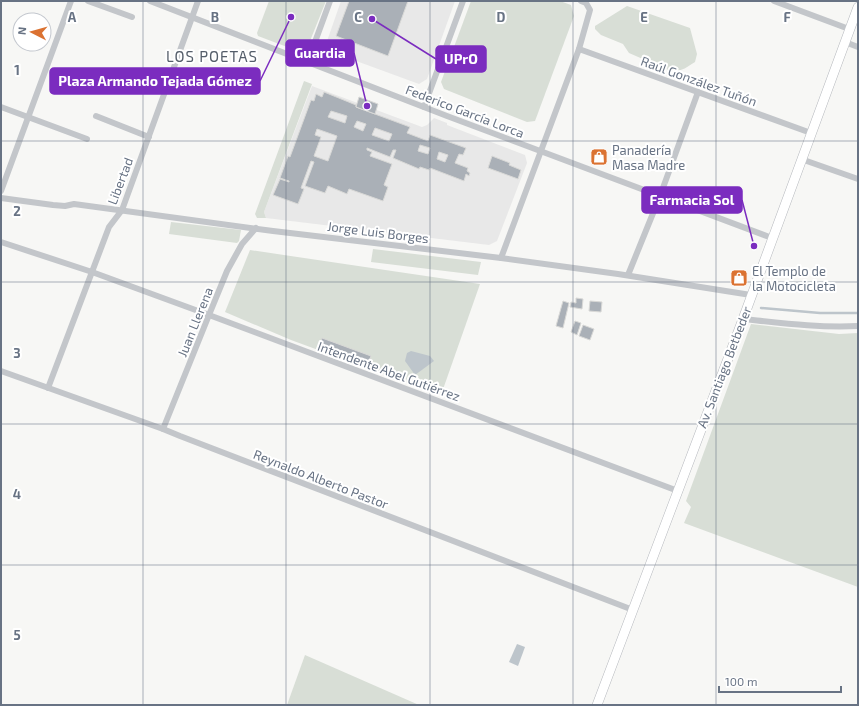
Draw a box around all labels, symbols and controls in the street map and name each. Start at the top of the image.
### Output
text: A [68,9,77,25]
text: B [211,9,219,25]
text: C [354,9,362,25]
text: D [497,9,506,25]
text: E [640,9,648,25]
text: F [783,9,791,25]
north arrow [12,12,52,52]
text: N [15,26,28,36]
callout: Guardia [286,40,354,66]
text: Guardia [294,44,346,61]
callout: UPrO [436,46,486,72]
district label: LOS POETAS [166,47,258,65]
text: UPrO [444,50,478,67]
street label: Raúl González Tuñón [639,53,759,109]
text: 1 [14,62,20,78]
callout: Plaza Armando Tejada Gómez [50,68,260,94]
text: Plaza Armando Tejada Gómez [58,72,252,89]
street label: Federico García Lorca [403,81,527,141]
place label: Panadería Masa Madre [612,142,685,173]
shop icon: Panadería Masa Madre [589,147,609,167]
street label: Libertad [104,155,136,207]
callout: Farmacia Sol [642,187,742,213]
text: Farmacia Sol [650,191,735,208]
text: 2 [13,203,21,219]
street label: Jorge Luis Borges [326,218,430,246]
place label: El Templo de la Motocicleta [752,263,836,294]
shop icon: El Templo de la Motocicleta [729,268,749,288]
street label: Juan Llerena [174,285,216,359]
street label: Av. Santiago Betbeder [693,304,755,430]
street label: Intendente Abel Gutiérrez [316,338,462,404]
text: 3 [13,345,21,361]
street label: Reynaldo Alberto Pastor [251,446,391,512]
text: 4 [13,486,21,502]
text: 5 [13,627,21,643]
scale bar [719,668,841,694]
text: 100 m [725,674,757,688]

